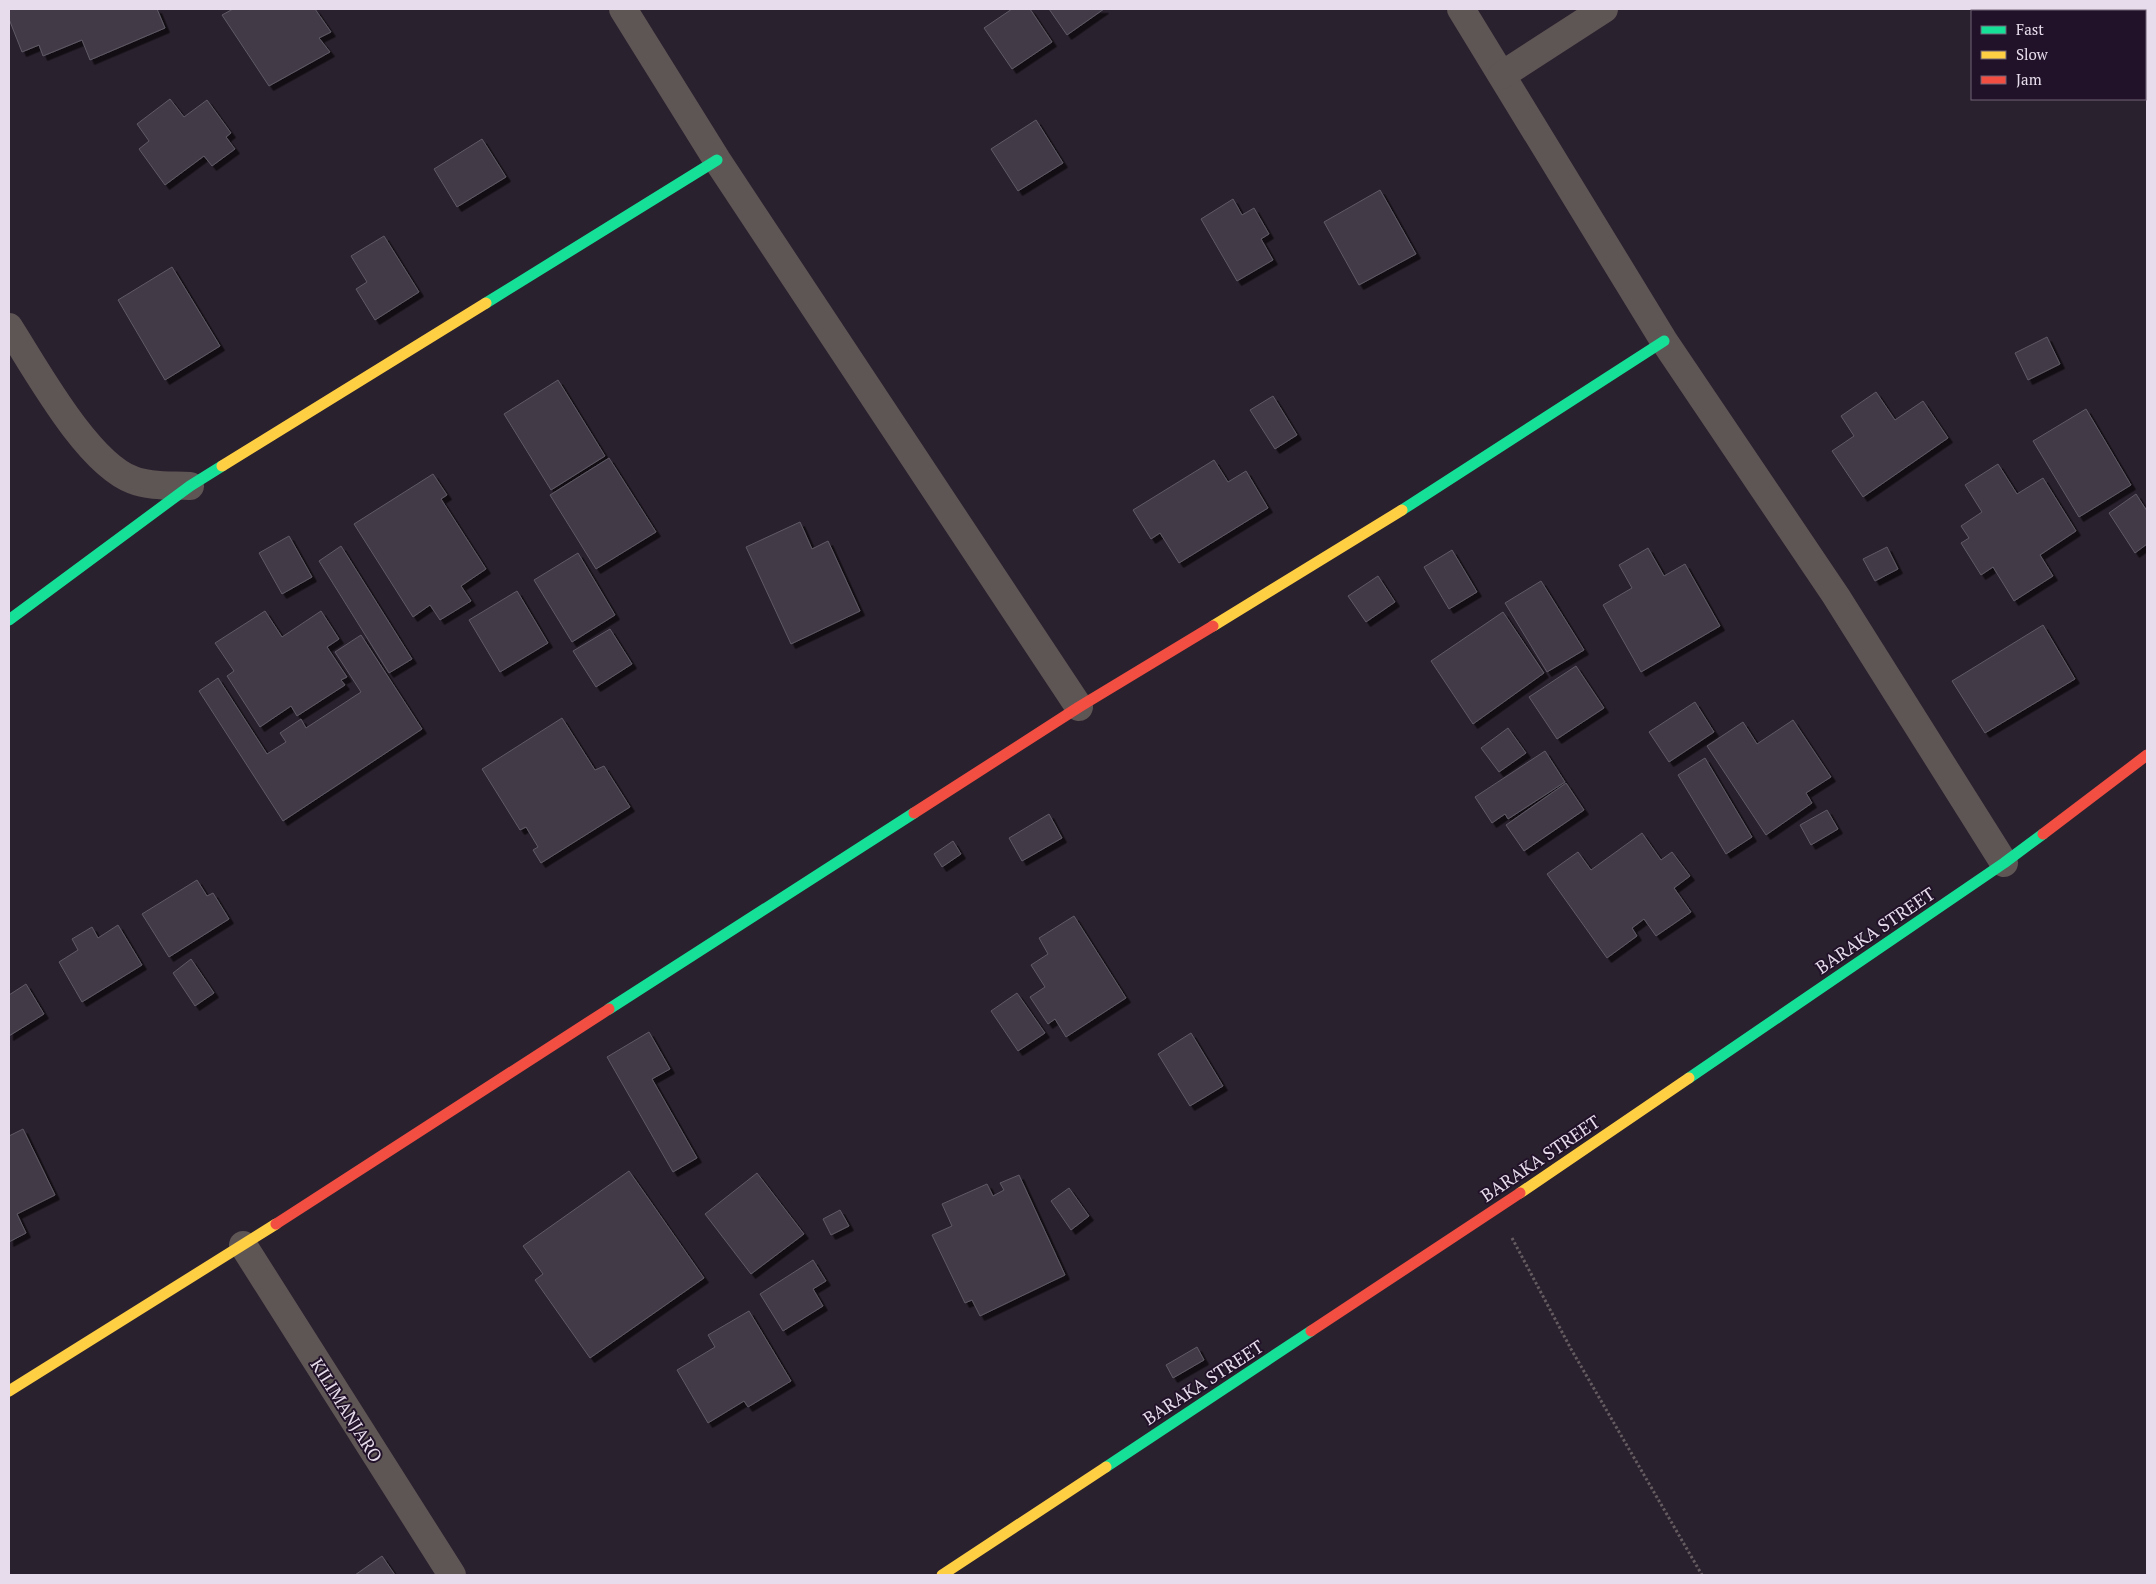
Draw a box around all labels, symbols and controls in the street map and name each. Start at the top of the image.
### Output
legend [1971,10,2146,100]
text: Fast [2016,19,2044,39]
text: Slow [2016,44,2049,64]
text: Jam [2016,69,2042,89]
street label: BARAKA STREET [1811,881,1939,979]
street label: BARAKA STREET [1476,1109,1604,1207]
street label: BARAKA STREET [1138,1334,1268,1430]
street label: KILIMANJARO [306,1354,388,1466]

